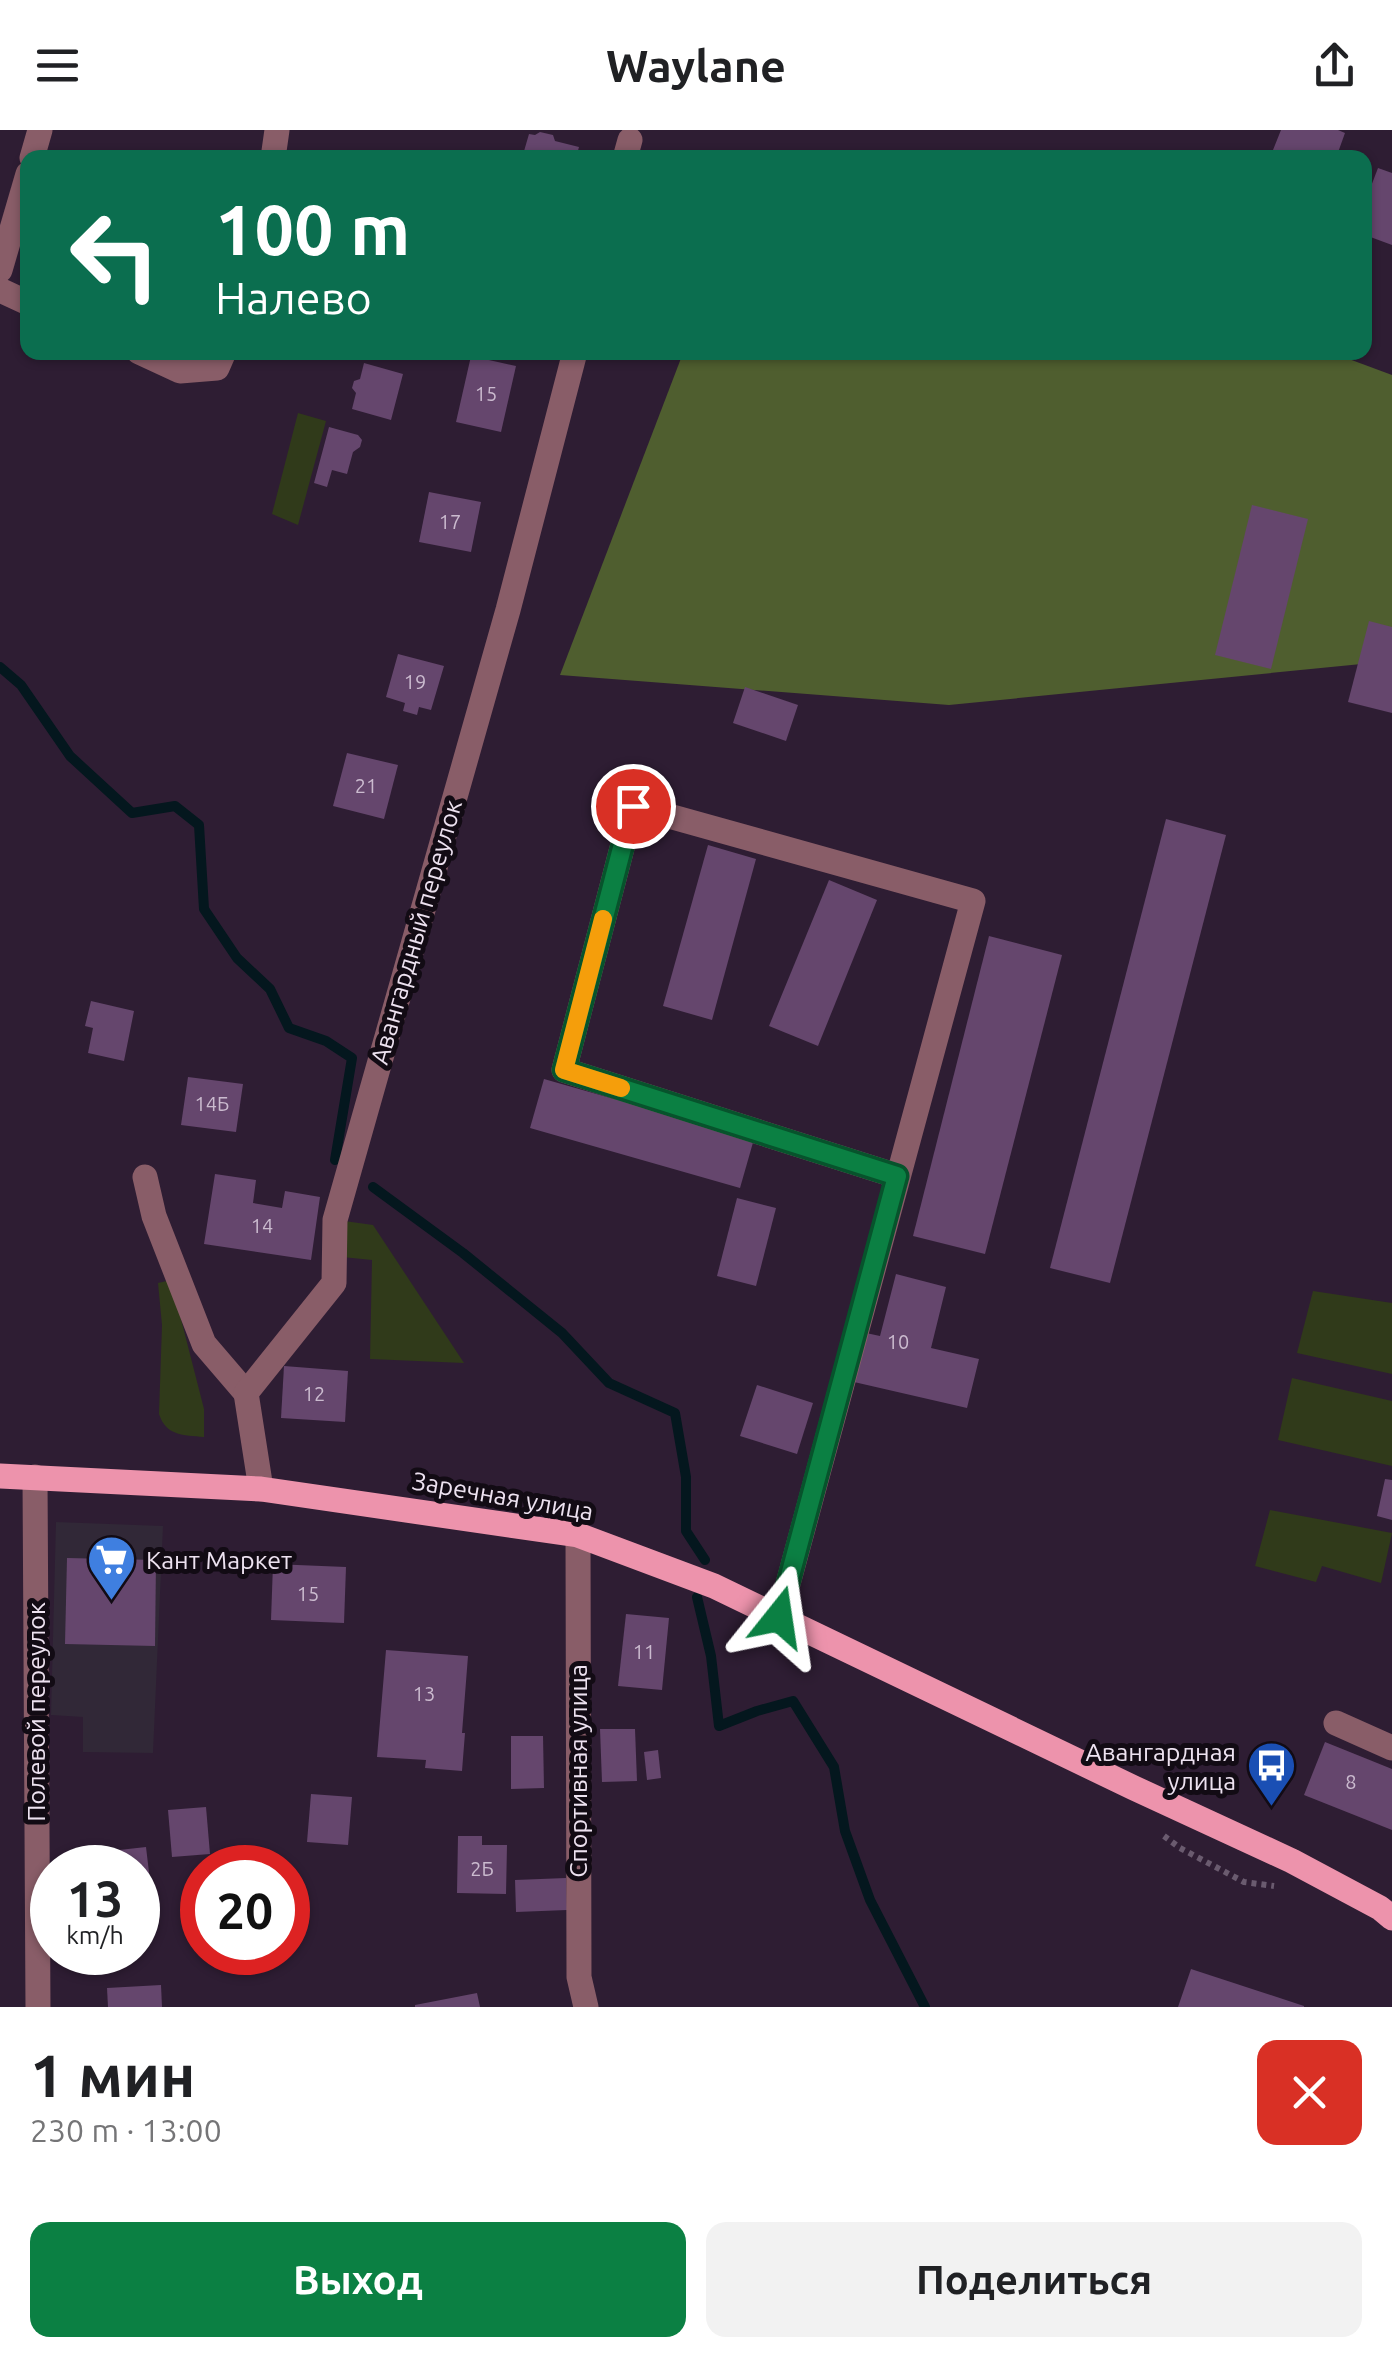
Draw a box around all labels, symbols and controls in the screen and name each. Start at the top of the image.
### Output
icon: menu [30,38,85,93]
icon: share [1307,38,1362,93]
text: Waylane [606,40,786,91]
icon: left [50,190,180,320]
text: 100 m [215,190,410,268]
text: Налево [215,272,372,323]
house number: 15 [475,382,497,405]
house number: 17 [439,510,461,533]
house number: 19 [404,670,426,693]
pin [591,764,676,849]
house number: 21 [355,774,377,797]
icon: arrive [606,779,661,834]
street label: Авангардный переулок [365,796,467,1067]
house number: 14Б [195,1092,229,1115]
house number: 14 [251,1214,273,1237]
house number: 10 [887,1330,909,1353]
house number: 12 [303,1382,325,1405]
street label: Заречная улица [410,1466,596,1526]
supermarket icon: Кант Маркет [85,1534,137,1602]
place label: Кант Маркет [146,1546,292,1574]
position arrow [727,1565,831,1669]
house number: 15 [297,1582,319,1605]
street label: Полевой переулок [22,1602,50,1822]
house number: 11 [633,1640,655,1663]
street label: Спортивная улица [564,1664,592,1878]
house number: 13 [413,1682,435,1705]
place label: Авангардная улица [1085,1738,1236,1795]
bus stop icon: Авангардная улица [1245,1740,1297,1808]
house number: 8 [1345,1770,1357,1793]
speed limit sign: 20 [180,1845,310,1975]
house number: 2Б [470,1857,494,1880]
text: 13 [67,1870,123,1926]
text: km/h [66,1921,124,1949]
button: close [1257,2040,1362,2145]
text: 1 мин [30,2041,195,2108]
text: 230 m · 13:00 [30,2112,222,2148]
button: Выход [30,2222,686,2337]
button: Поделиться [706,2222,1362,2337]

